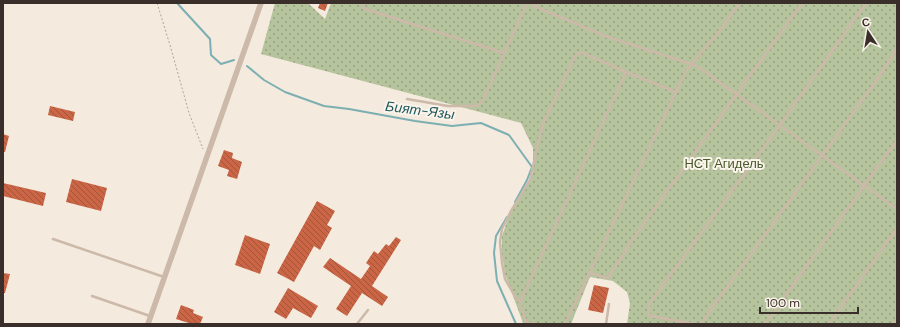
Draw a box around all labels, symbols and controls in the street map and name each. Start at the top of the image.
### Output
north arrow [848,12,888,52]
text: С [861,15,871,30]
water label: Бият-Язы [384,97,456,123]
park label: НСТ Агидель [684,155,764,172]
scale bar [760,289,858,315]
text: 100 m [766,295,800,311]

